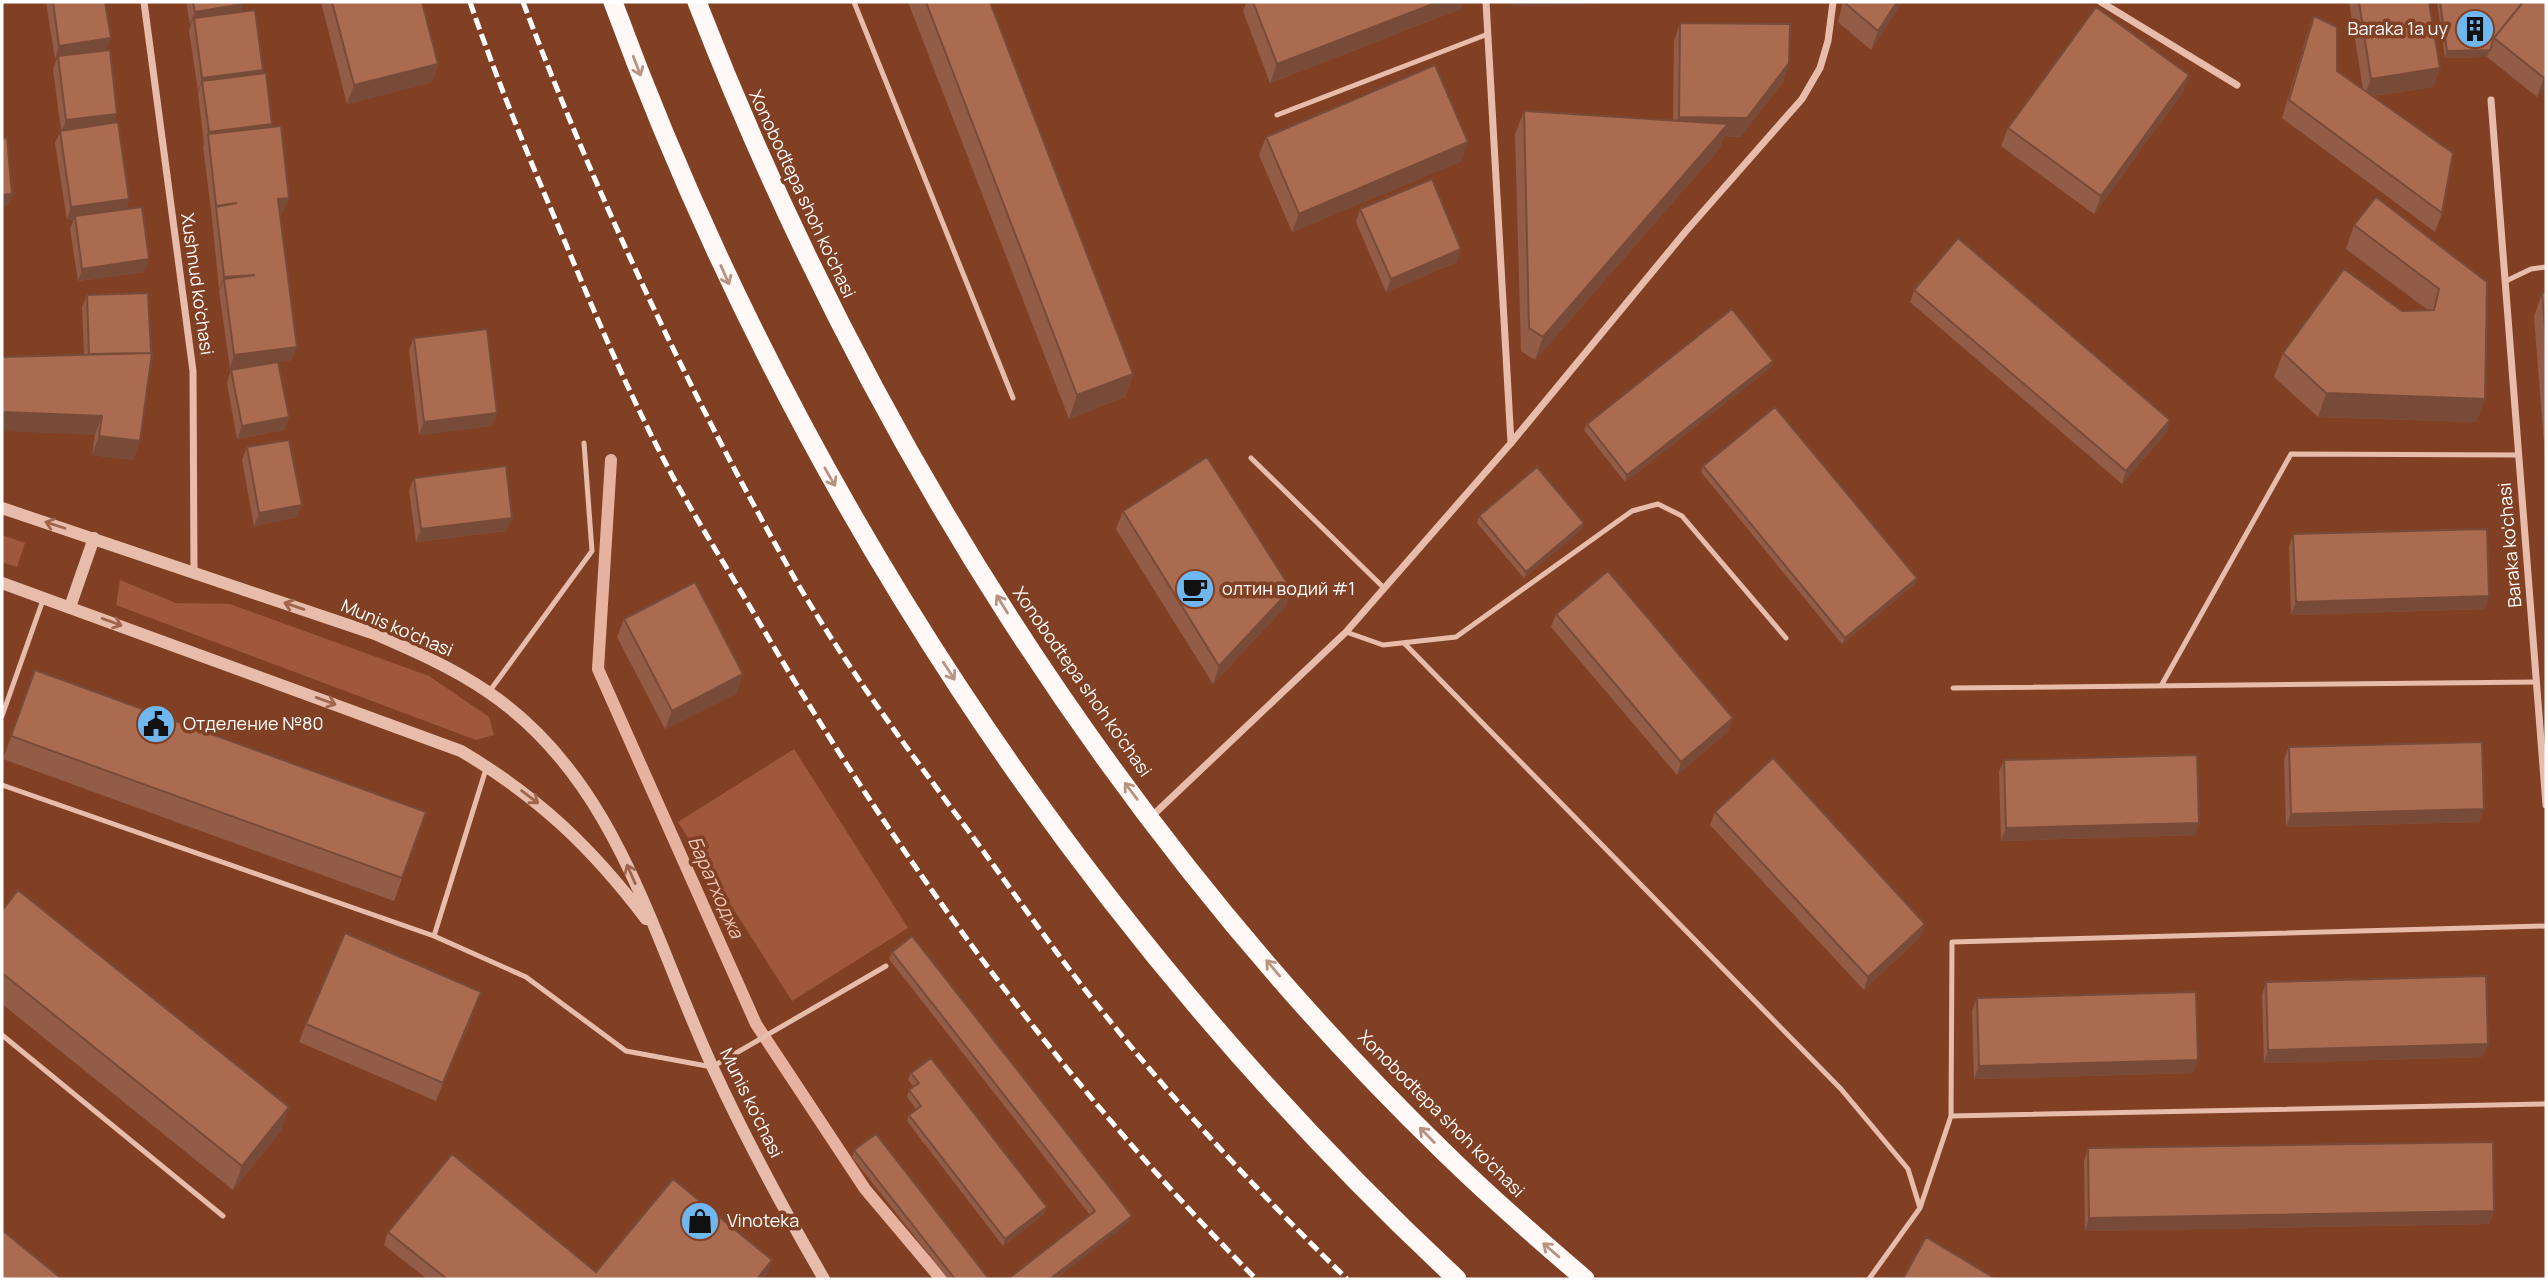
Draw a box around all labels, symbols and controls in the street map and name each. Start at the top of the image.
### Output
building icon: Baraka 1a uy [2454,8,2496,50]
place label: Baraka 1a uy [2348,16,2448,40]
one-way arrow [632,54,644,76]
street label: Xonobodtepa shoh ko'chasi [744,86,862,301]
street label: Xushnud ko'chasi [176,211,220,356]
one-way arrow [719,264,732,285]
one-way arrow [824,466,837,487]
street label: Baraka ko'chasi [2492,482,2526,609]
one-way arrow [44,518,66,531]
cafe icon: олтин водий #1 [1174,568,1216,610]
place label: олтин водий #1 [1222,576,1355,600]
street label: Xonobodtepa shoh ko'chasi [1008,582,1158,781]
street label: Munis ko'chasi [338,593,457,661]
one-way arrow [994,594,1008,614]
one-way arrow [283,599,305,611]
one-way arrow [101,617,123,629]
one-way arrow [943,660,957,680]
one-way arrow [314,696,336,708]
public building icon: Отделение №80 [135,703,177,745]
place label: Отделение №80 [183,711,323,735]
one-way arrow [1124,781,1139,800]
one-way arrow [521,789,539,804]
water label: Баратходжа [682,832,751,943]
one-way arrow [624,864,637,885]
one-way arrow [1265,959,1281,977]
street label: Xonobodtepa shoh ko'chasi [1353,1025,1530,1202]
street label: Munis ko'chasi [715,1044,789,1162]
one-way arrow [1419,1127,1436,1144]
shop icon: Vinoteka [679,1200,721,1242]
place label: Vinoteka [727,1208,799,1232]
one-way arrow [1543,1242,1561,1258]

